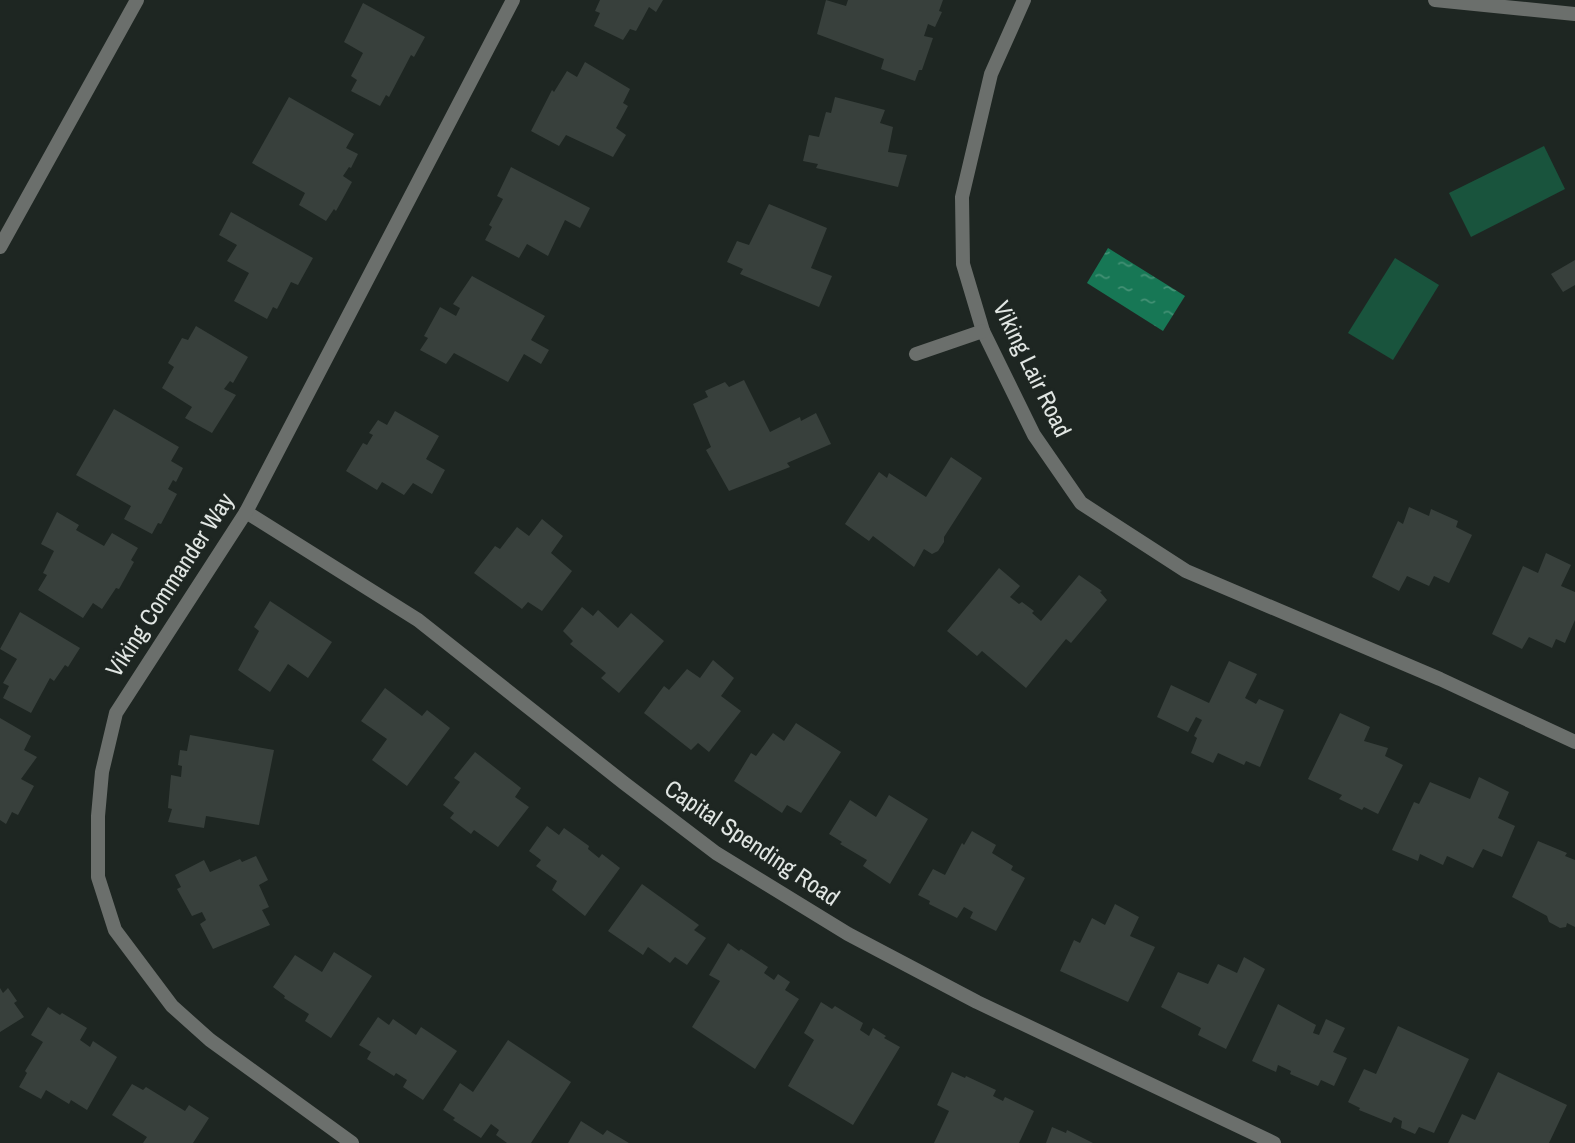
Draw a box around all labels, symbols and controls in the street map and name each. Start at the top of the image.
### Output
street label: Viking Lair Road [986,295,1080,442]
street label: Viking Commander Way [98,486,241,683]
street label: Capital Spending Road [659,772,846,913]

